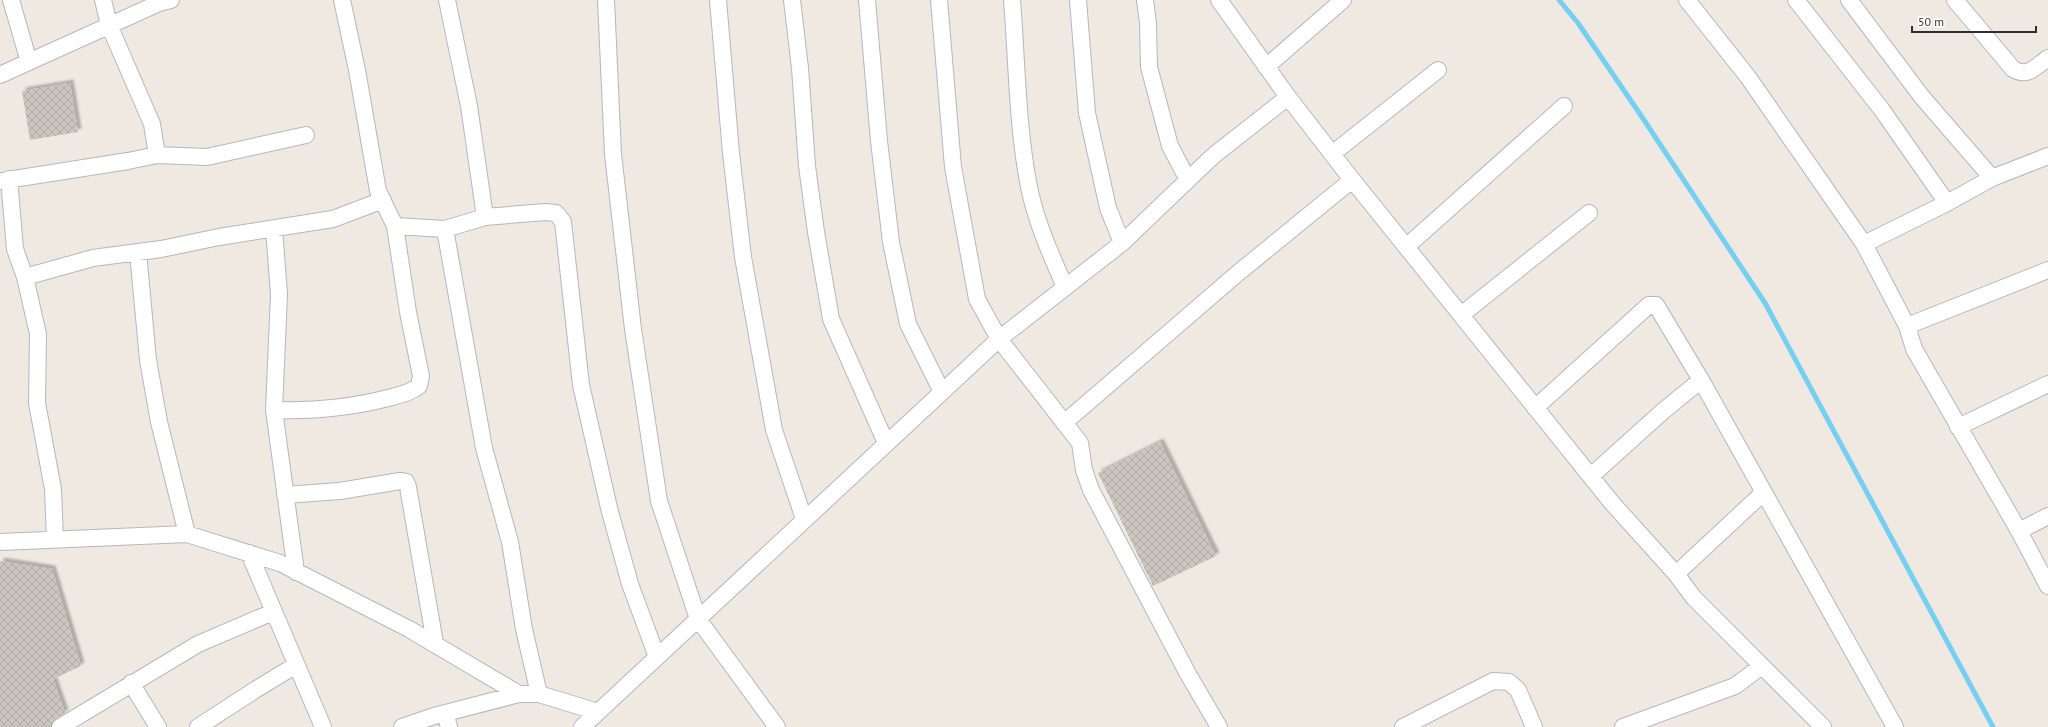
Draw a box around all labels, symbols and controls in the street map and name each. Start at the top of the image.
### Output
scale bar [1912,8,2036,34]
text: 50 m [1918,14,1944,29]

